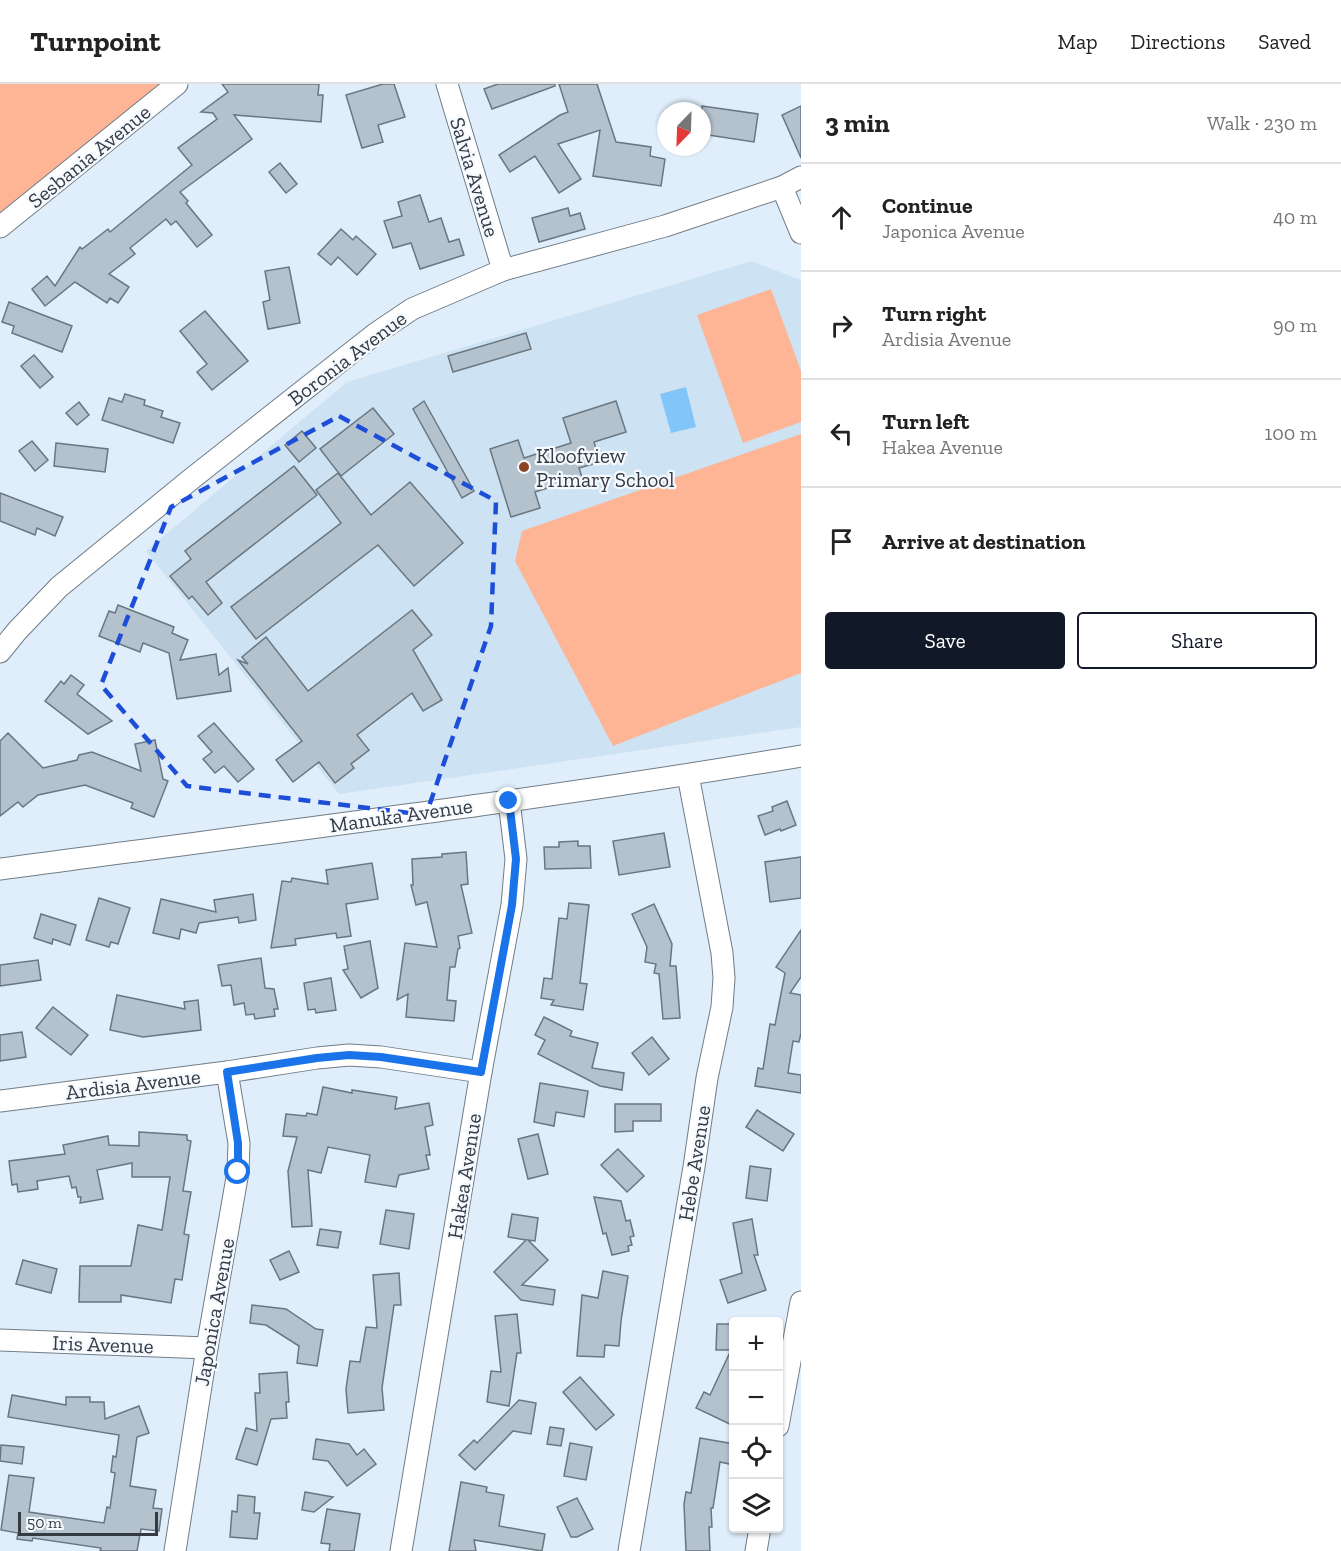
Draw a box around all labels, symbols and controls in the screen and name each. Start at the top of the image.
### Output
text: Turnpoint [30,25,160,58]
text: Map [1058,29,1098,54]
text: Directions [1131,29,1225,54]
text: Saved [1258,29,1311,54]
street label: Sesbania Avenue [23,99,155,213]
north arrow [657,102,711,156]
text: 3 min [825,107,890,139]
text: Walk · 230 m [1207,111,1317,135]
street label: Salvia Avenue [445,114,505,240]
text: Continue [882,192,973,219]
icon: ahead [825,201,858,234]
text: 40 m [1273,205,1317,229]
text: Japonica Avenue [882,219,1025,243]
text: Turn right [882,300,986,327]
street label: Boronia Avenue [283,305,411,411]
icon: right [825,309,858,342]
text: 90 m [1273,313,1317,337]
text: Ardisia Avenue [882,327,1011,351]
text: Turn left [882,408,969,435]
icon: left [825,417,858,450]
text: 100 m [1264,421,1317,445]
text: Hakea Avenue [882,435,1003,459]
place label: Kloofview Primary School [536,443,675,492]
marker: Kloofview Primary School [517,460,531,474]
icon: arrive [825,525,858,558]
text: Arrive at destination [882,528,1085,555]
button: Save [825,612,1065,669]
button: Share [1077,612,1317,669]
route end [495,787,521,813]
street label: Manuka Avenue [328,793,474,837]
street label: Ardisia Avenue [64,1063,202,1105]
street label: Hebe Avenue [673,1103,716,1223]
street label: Hakea Avenue [442,1111,486,1241]
route start [224,1158,250,1184]
street label: Japonica Avenue [189,1236,239,1388]
map controls [729,1317,783,1533]
button: + [729,1317,783,1371]
street label: Iris Avenue [52,1330,154,1358]
button: − [729,1371,783,1425]
button: locate [729,1425,783,1479]
button: layers [729,1479,783,1533]
scale bar [18,1509,158,1536]
text: 50 m [27,1513,62,1532]

